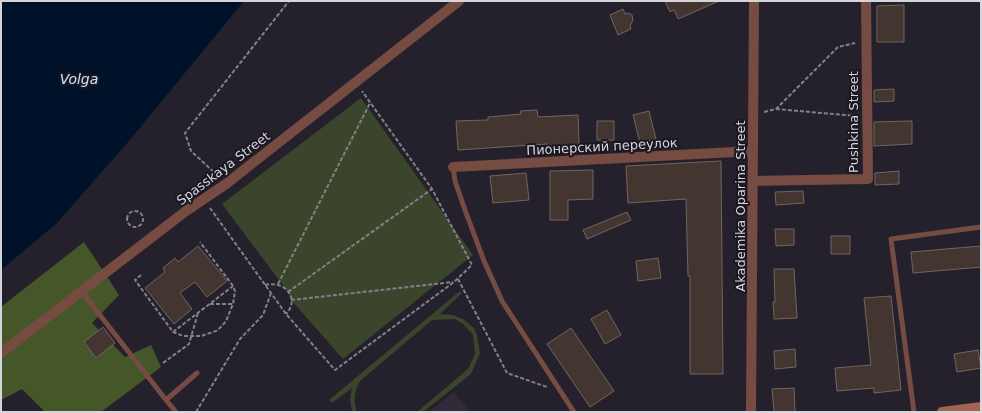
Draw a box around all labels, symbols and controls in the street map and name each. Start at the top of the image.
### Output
water label: Volga [60,71,98,87]
street label: Pushkina Street [846,71,861,173]
street label: Akademika Oparina Street [733,120,748,292]
street label: Spasskaya Street [174,129,273,208]
street label: Пионерский переулок [526,135,678,158]

